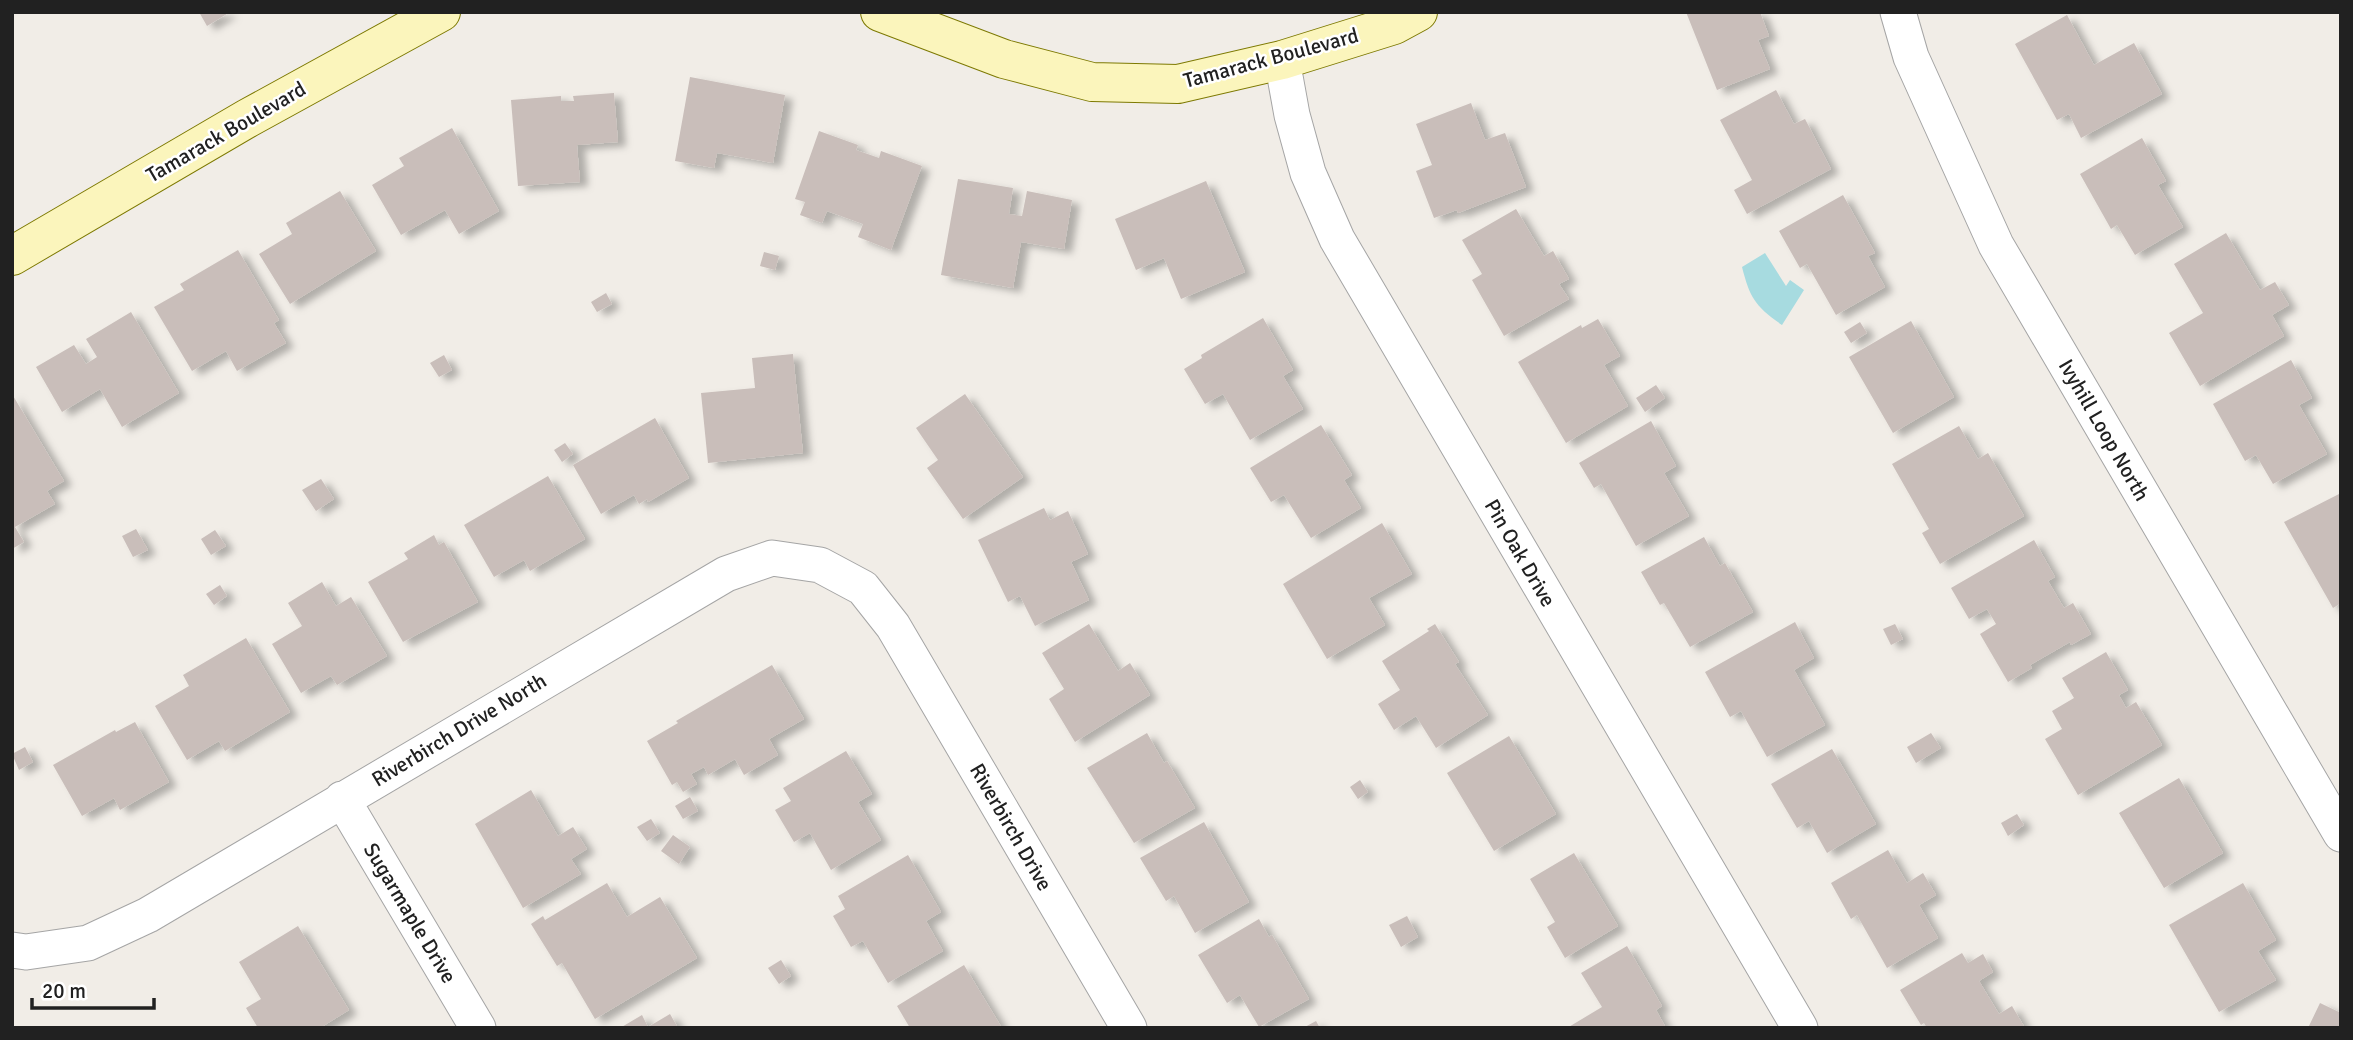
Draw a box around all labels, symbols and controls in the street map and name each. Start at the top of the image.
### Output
street label: Tamarack Boulevard [1181,22,1361,94]
street label: Tamarack Boulevard [141,76,311,188]
street label: Ivyhill Loop North [2053,354,2155,506]
street label: Pin Oak Drive [1479,495,1561,611]
street label: Riverbirch Drive North [367,668,551,792]
street label: Riverbirch Drive [964,759,1058,895]
street label: Sugarmaple Drive [358,838,462,988]
scale bar [32,967,154,1011]
text: 20 m [42,978,86,1004]

